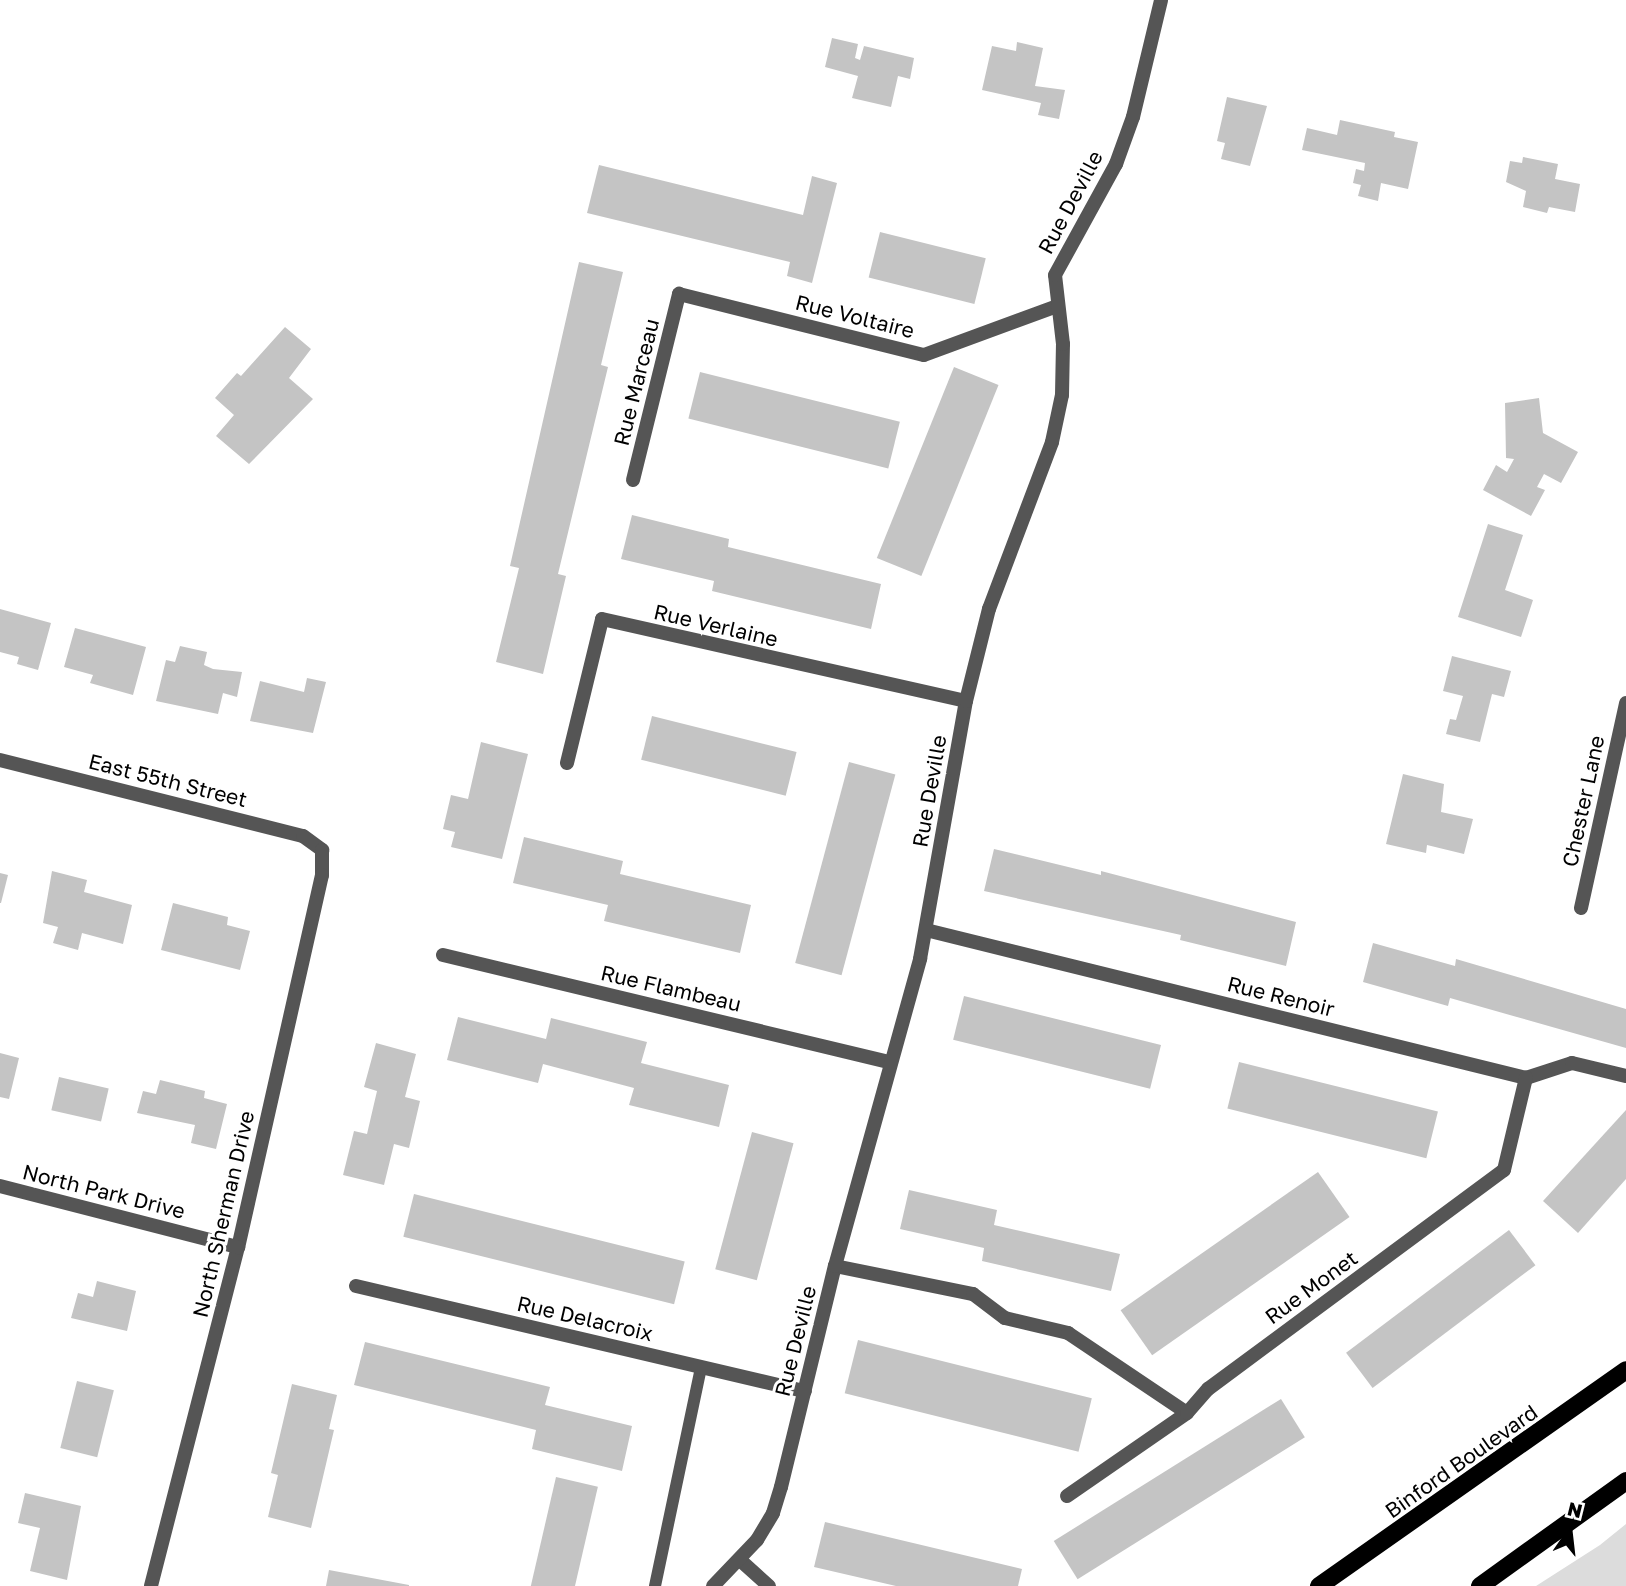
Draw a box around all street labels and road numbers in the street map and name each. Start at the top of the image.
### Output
street label: Rue Deville [1032,146,1108,258]
street label: Rue Voltaire [793,289,917,343]
street label: Rue Marceau [608,316,664,448]
street label: Rue Verlaine [652,598,780,652]
street label: Rue Deville [907,733,951,849]
street label: Chester Lane [1557,733,1609,869]
street label: East 55th Street [86,748,250,812]
street label: Rue Flambeau [598,960,744,1016]
street label: Rue Renoir [1225,971,1337,1021]
street label: North Sherman Drive [187,1108,259,1320]
street label: North Park Drive [20,1159,188,1223]
street label: Rue Monet [1260,1245,1362,1329]
street label: Rue Deville [769,1283,821,1399]
street label: Rue Delacroix [515,1290,655,1346]
street label: Binford Boulevard [1380,1399,1542,1523]

